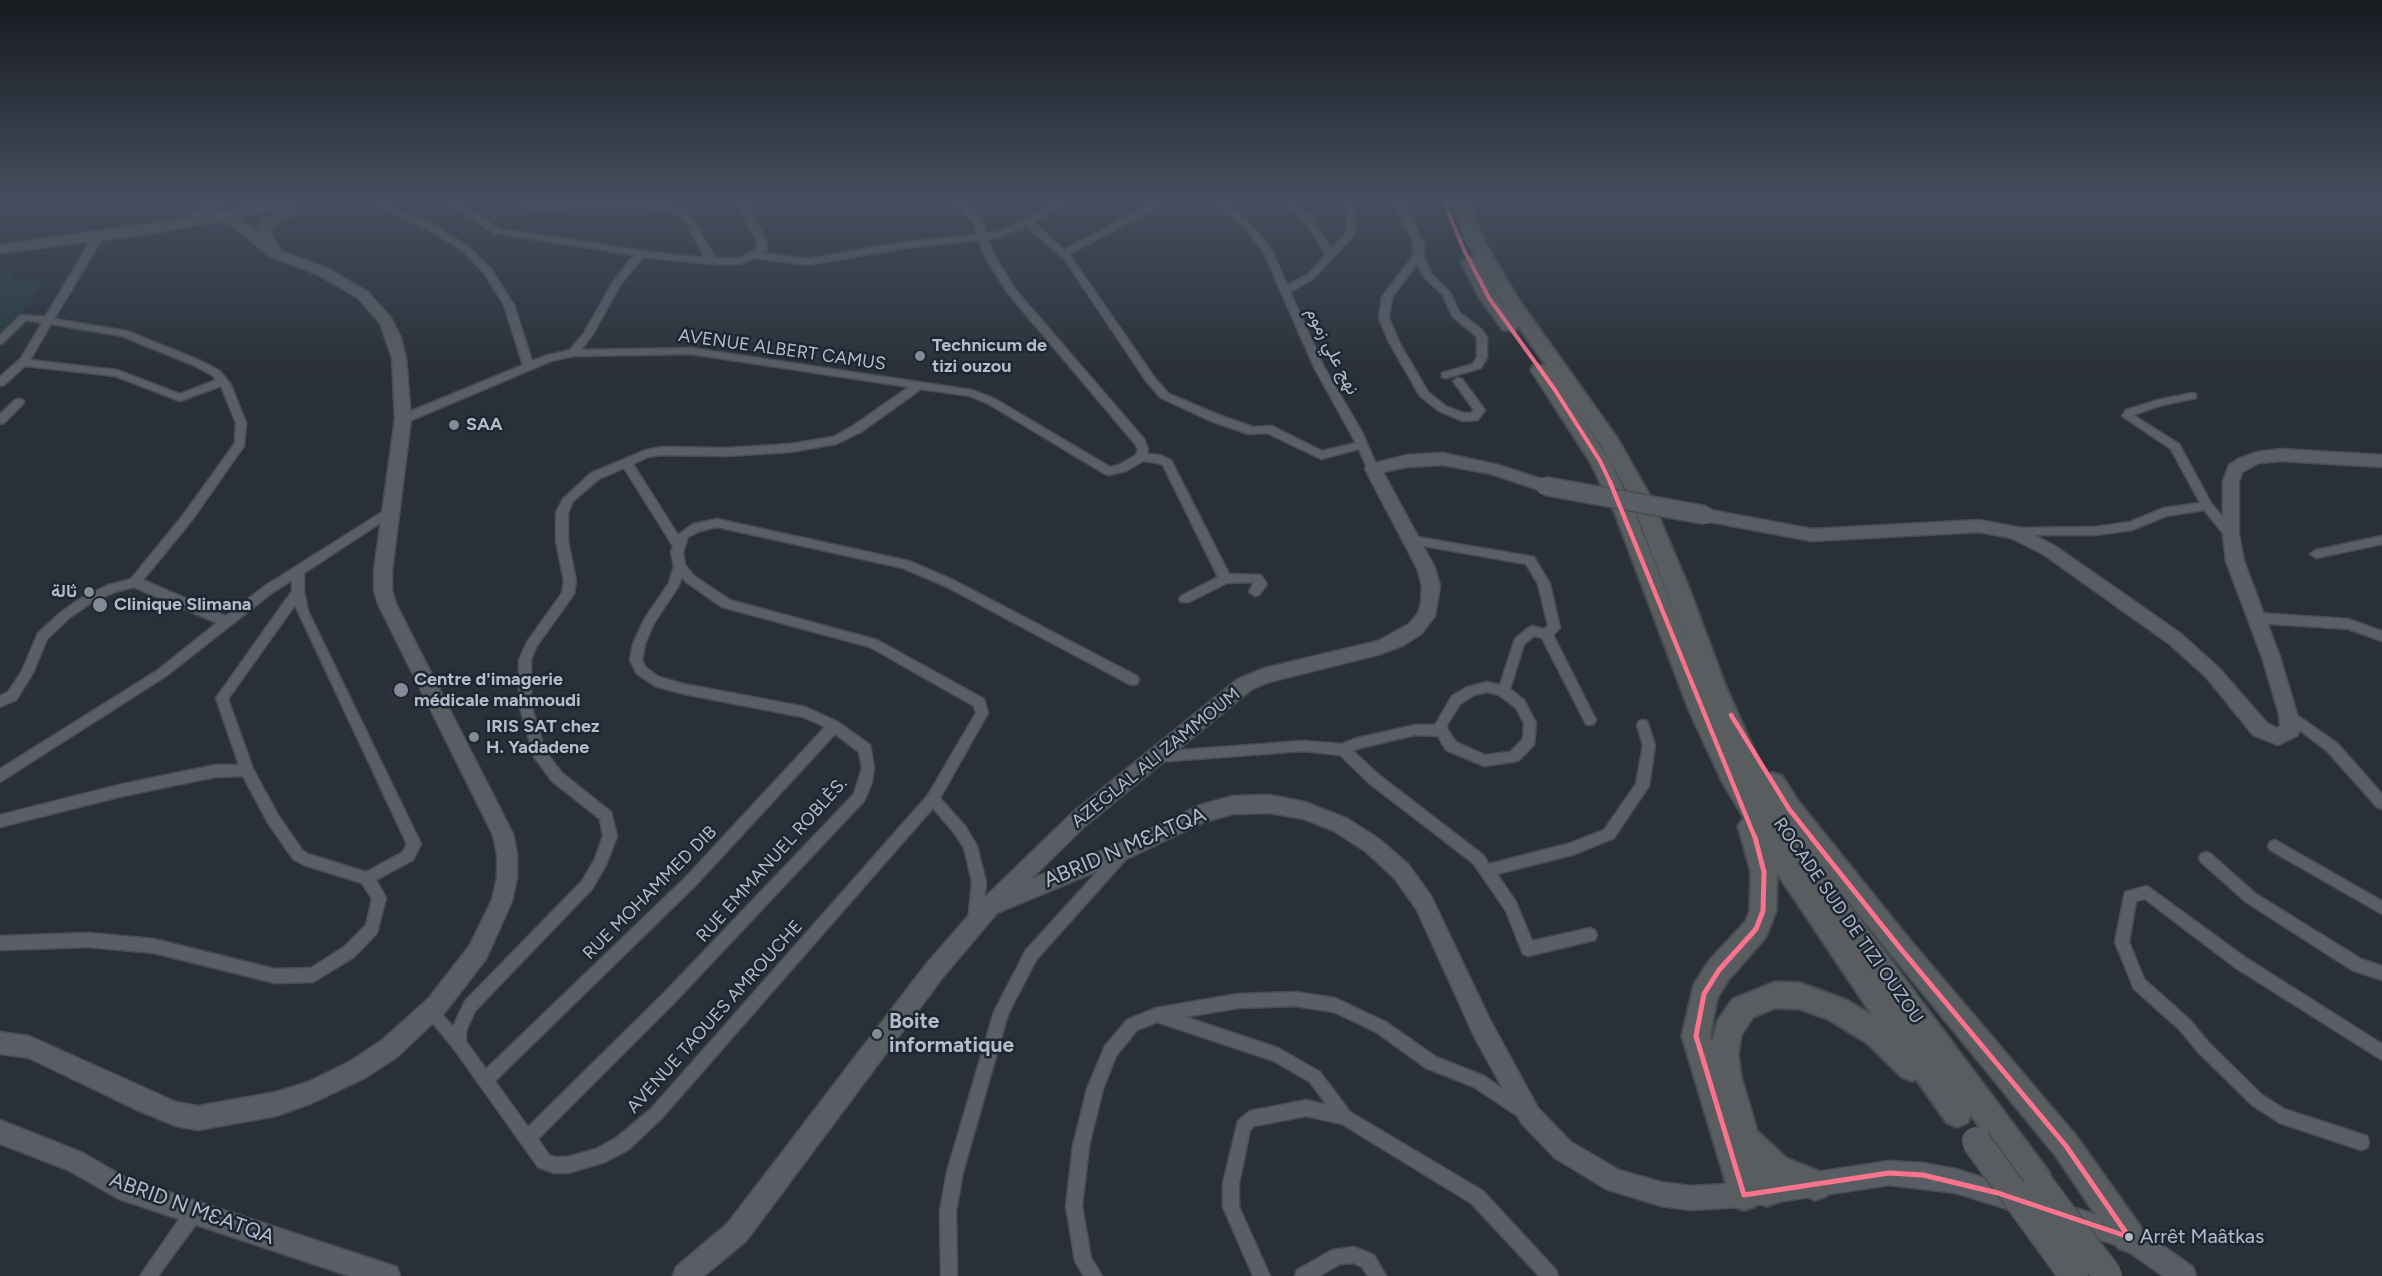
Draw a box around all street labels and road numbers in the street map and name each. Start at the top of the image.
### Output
street label: نهج علي زموم [1301,304,1363,398]
street label: AVENUE ALBERT CAMUS [677,325,887,375]
street label: AZEGLAL ALI ZAMMOUM [1067,683,1245,833]
street label: RUE EMMANUEL ROBLÈS. [692,773,852,947]
street label: ABRID N MƐATQA [1040,802,1210,894]
street label: ROCADE SUD DE TIZI OUZOU [1768,814,1928,1028]
street label: RUE MOHAMMED DIB [579,822,721,964]
street label: AVENUE TAOUES AMROUCHE [623,916,807,1118]
street label: ABRID N MƐATQA [106,1167,278,1251]

